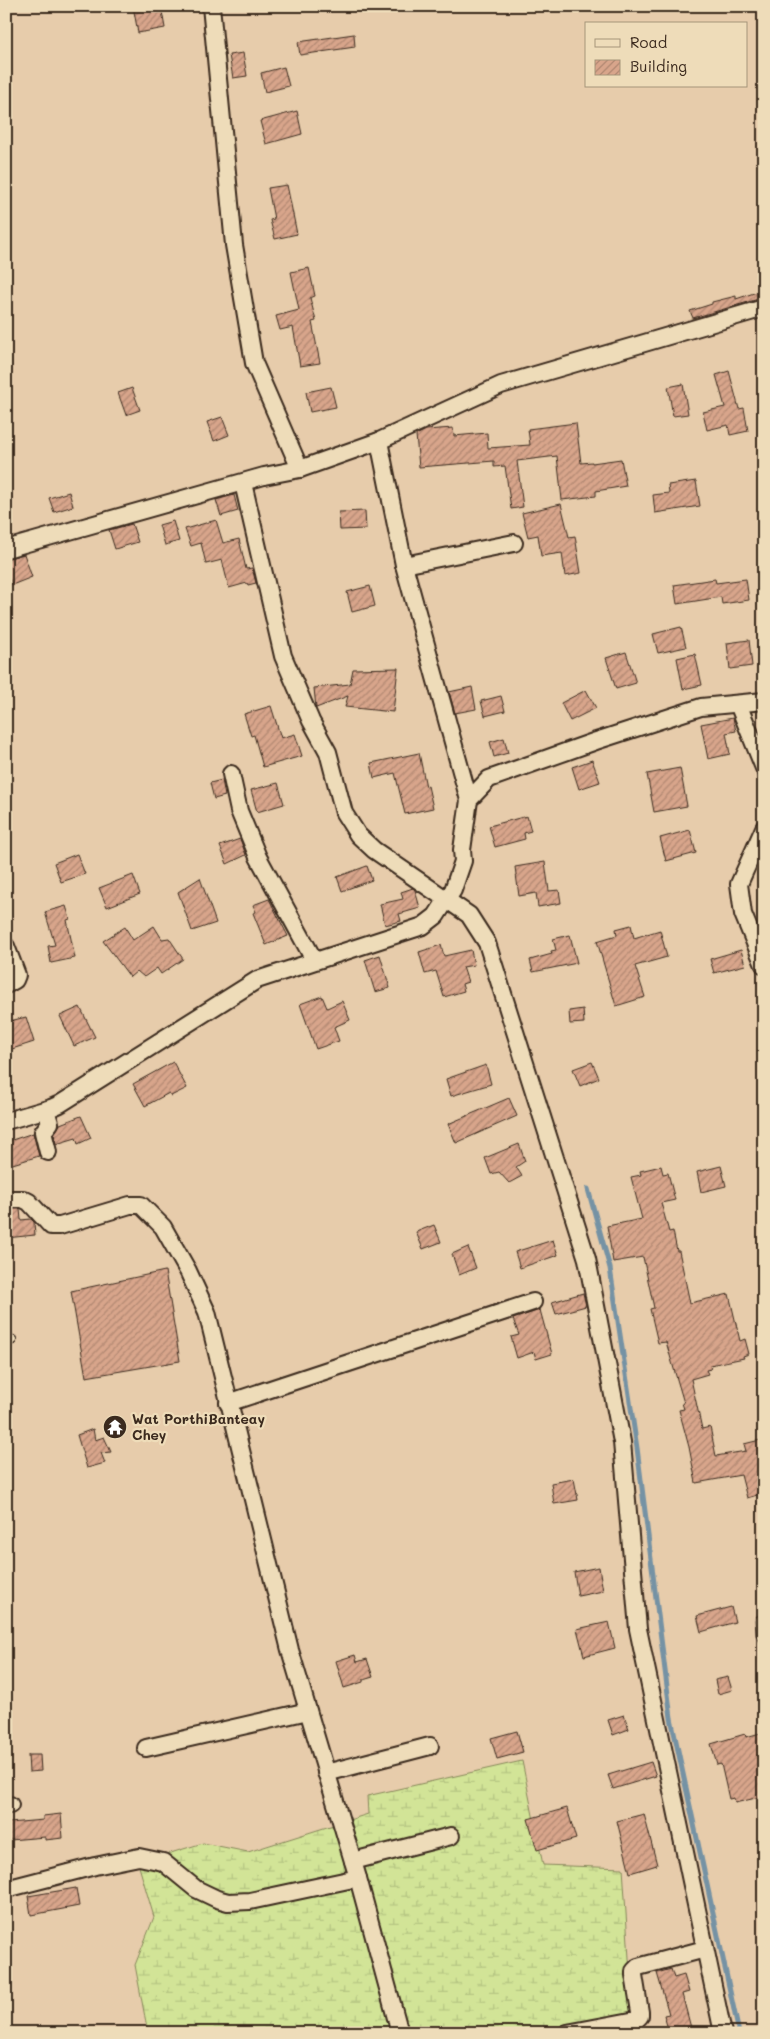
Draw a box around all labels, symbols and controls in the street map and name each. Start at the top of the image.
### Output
legend [585,22,748,88]
text: Road [630,32,667,52]
text: Building [630,56,687,76]
place label: Wat PorthiBanteay Chey [132,1409,265,1444]
temple icon: Wat PorthiBanteay Chey [102,1414,128,1440]

